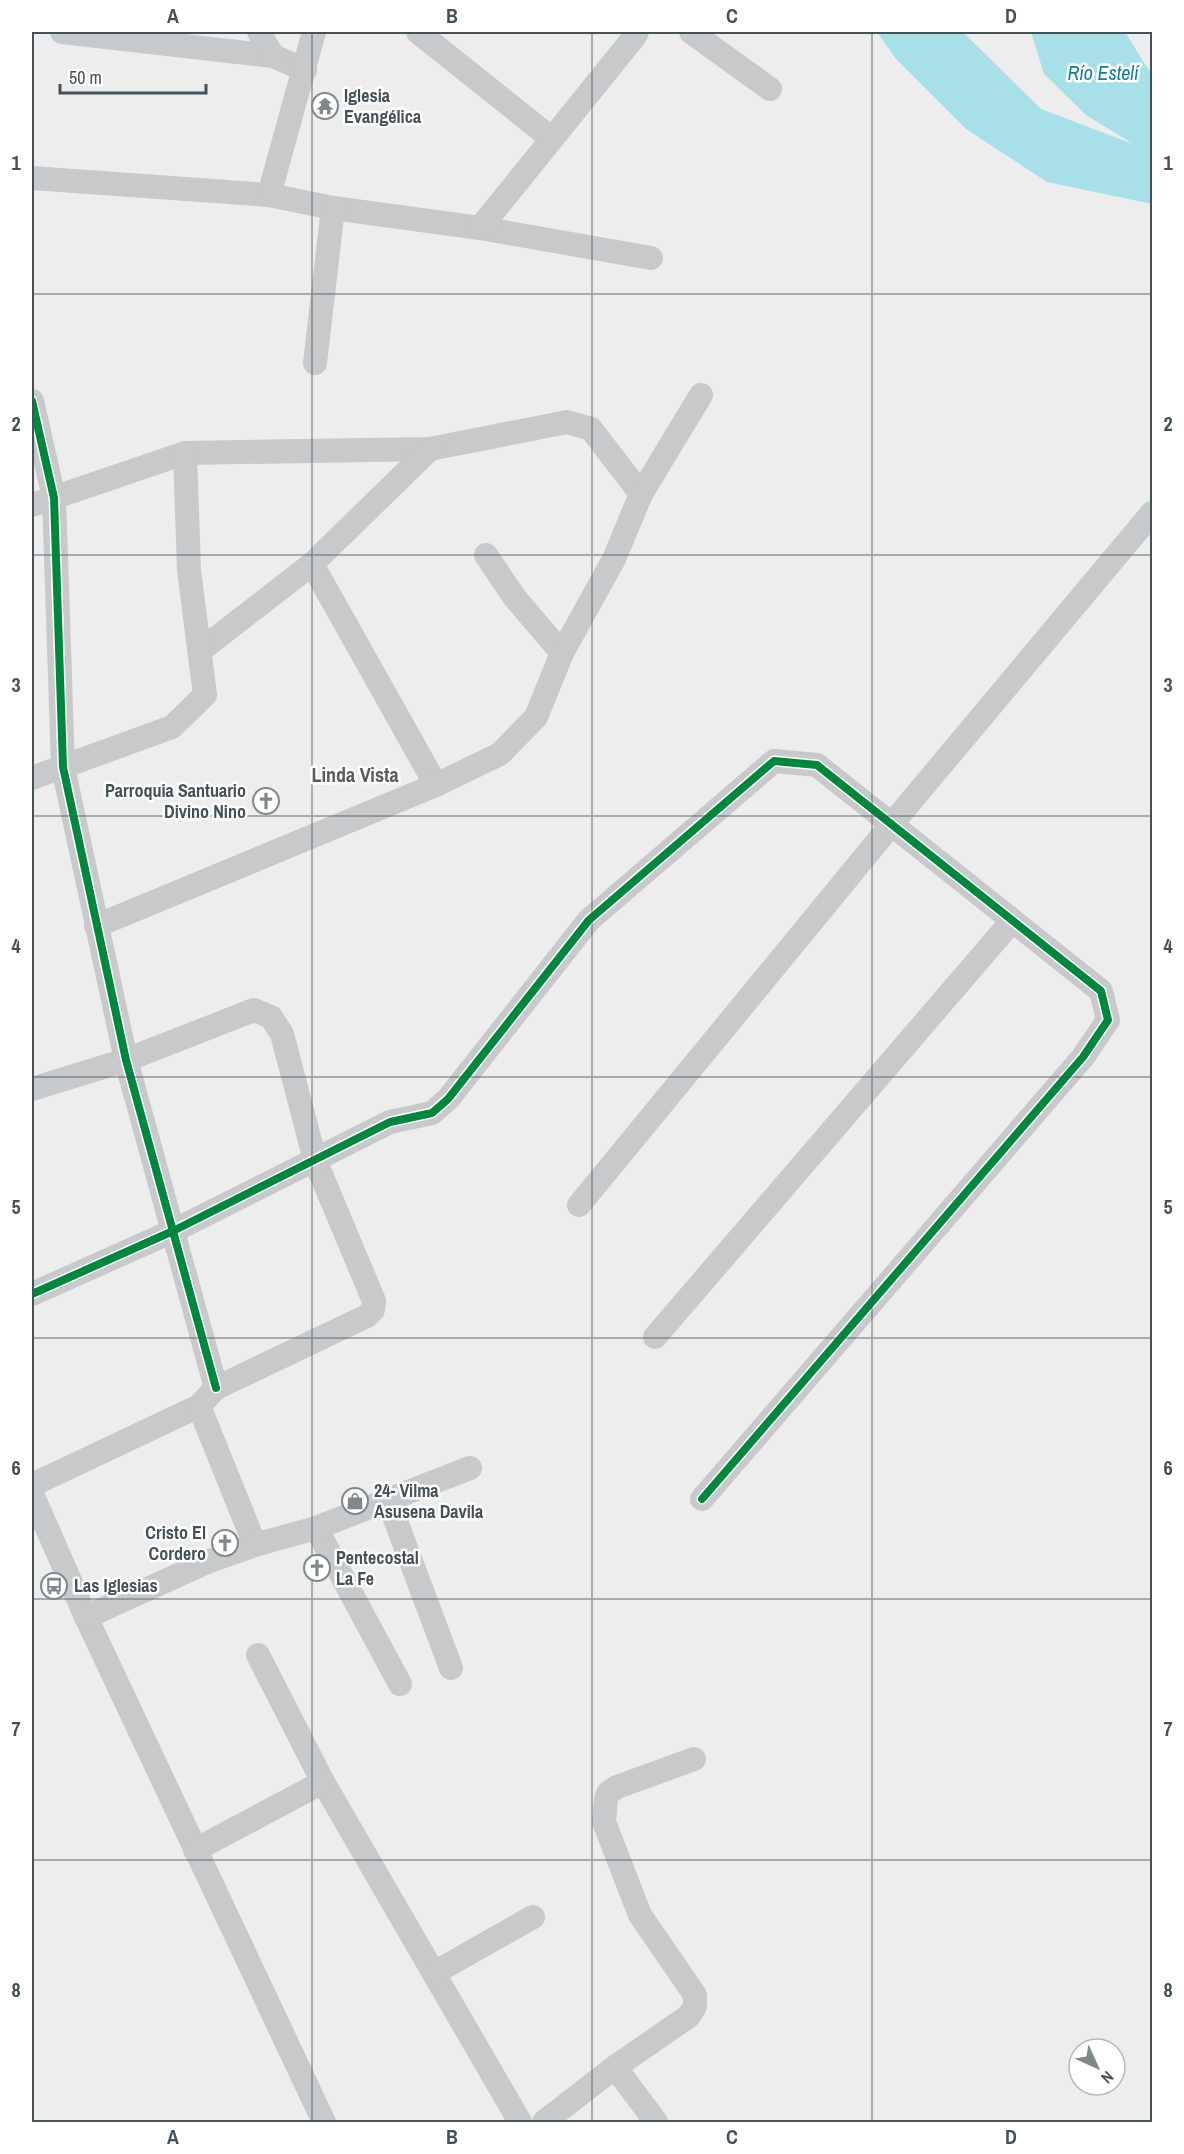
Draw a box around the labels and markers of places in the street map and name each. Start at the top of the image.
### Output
place label: Iglesia Evangélica [344,83,422,129]
temple icon: Iglesia Evangélica [310,91,340,121]
place label: Parroquia Santuario Divino Nino [105,778,246,824]
church icon: Parroquia Santuario Divino Nino [251,786,281,816]
place label: 24- Vilma Asusena Davila [374,1478,484,1524]
shop icon: 24- Vilma Asusena Davila [340,1486,370,1516]
place label: Cristo El Cordero [145,1520,206,1566]
church icon: Cristo El Cordero [210,1528,240,1558]
place label: Pentecostal La Fe [336,1545,419,1591]
church icon: Pentecostal La Fe [302,1553,332,1583]
bus stop icon: Las Iglesias [39,1571,69,1601]
place label: Las Iglesias [74,1573,158,1598]

